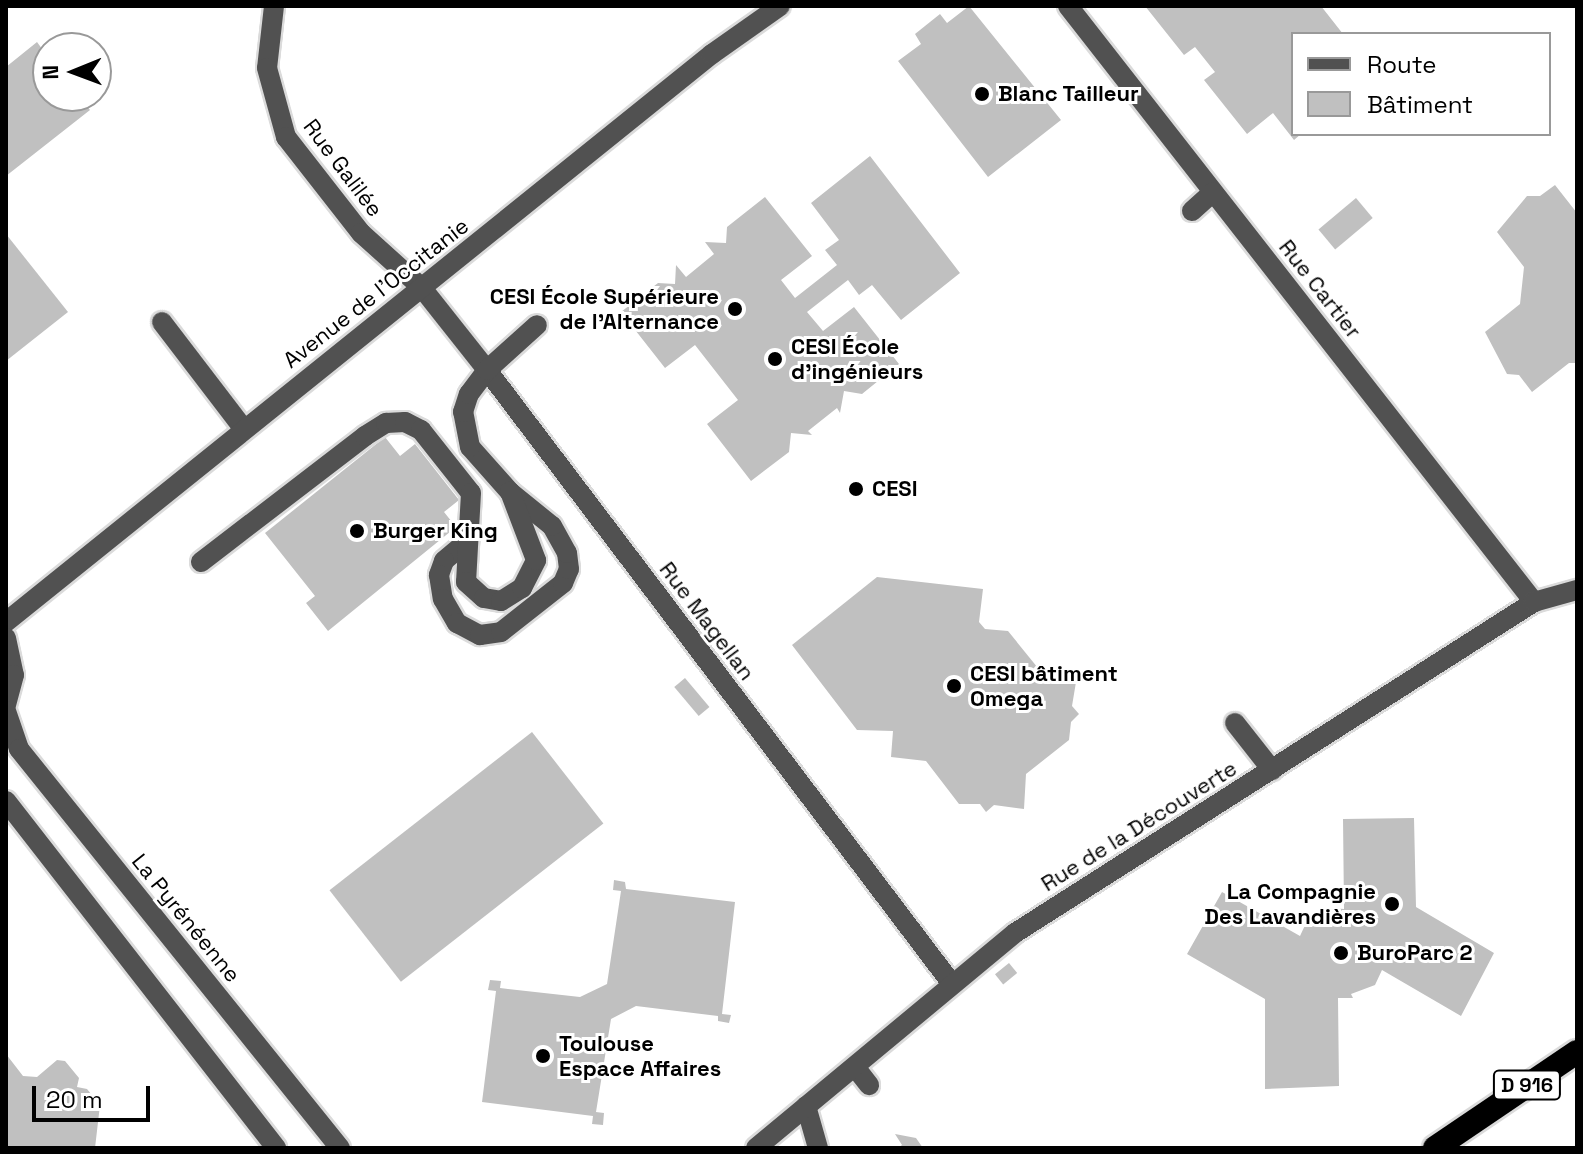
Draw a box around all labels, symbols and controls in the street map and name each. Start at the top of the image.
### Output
north arrow [32,32,112,112]
legend [1291,32,1551,136]
text: Route [1367,49,1436,80]
text: N [36,65,64,80]
place label: Blanc Tailleur [998,81,1139,107]
marker: Blanc Tailleur [973,85,991,103]
text: Bâtiment [1367,89,1473,120]
street label: Rue Galilée [298,114,388,222]
street label: Avenue de l'Occitanie [278,212,474,374]
street label: Rue Cartier [1273,234,1367,344]
place label: CESI École Supérieure de l’Alternance [490,283,719,334]
marker: CESI École Supérieure de l’Alternance [726,300,744,318]
place label: CESI École d'ingénieurs [791,333,923,384]
marker: CESI École d'ingénieurs [766,350,784,368]
place label: CESI [872,476,917,502]
marker: CESI [847,480,865,498]
place label: Burger King [373,518,498,544]
marker: Burger King [348,522,366,540]
street label: Rue Magellan [654,557,760,685]
place label: CESI bâtiment Omega [970,660,1118,712]
marker: CESI bâtiment Omega [945,677,963,695]
street label: Rue de la Découverte [1036,755,1242,897]
street label: La Pyrénéenne [126,849,246,987]
place label: La Compagnie Des Lavandières [1204,878,1376,930]
marker: La Compagnie Des Lavandières [1383,895,1401,913]
place label: BuroParc 2 [1357,940,1473,966]
marker: BuroParc 2 [1332,944,1350,962]
place label: Toulouse Espace Affaires [559,1030,721,1082]
marker: Toulouse Espace Affaires [534,1047,552,1065]
road number: D 916 [1491,1069,1563,1101]
scale bar [36,1070,154,1120]
text: 20 m [46,1084,103,1115]

